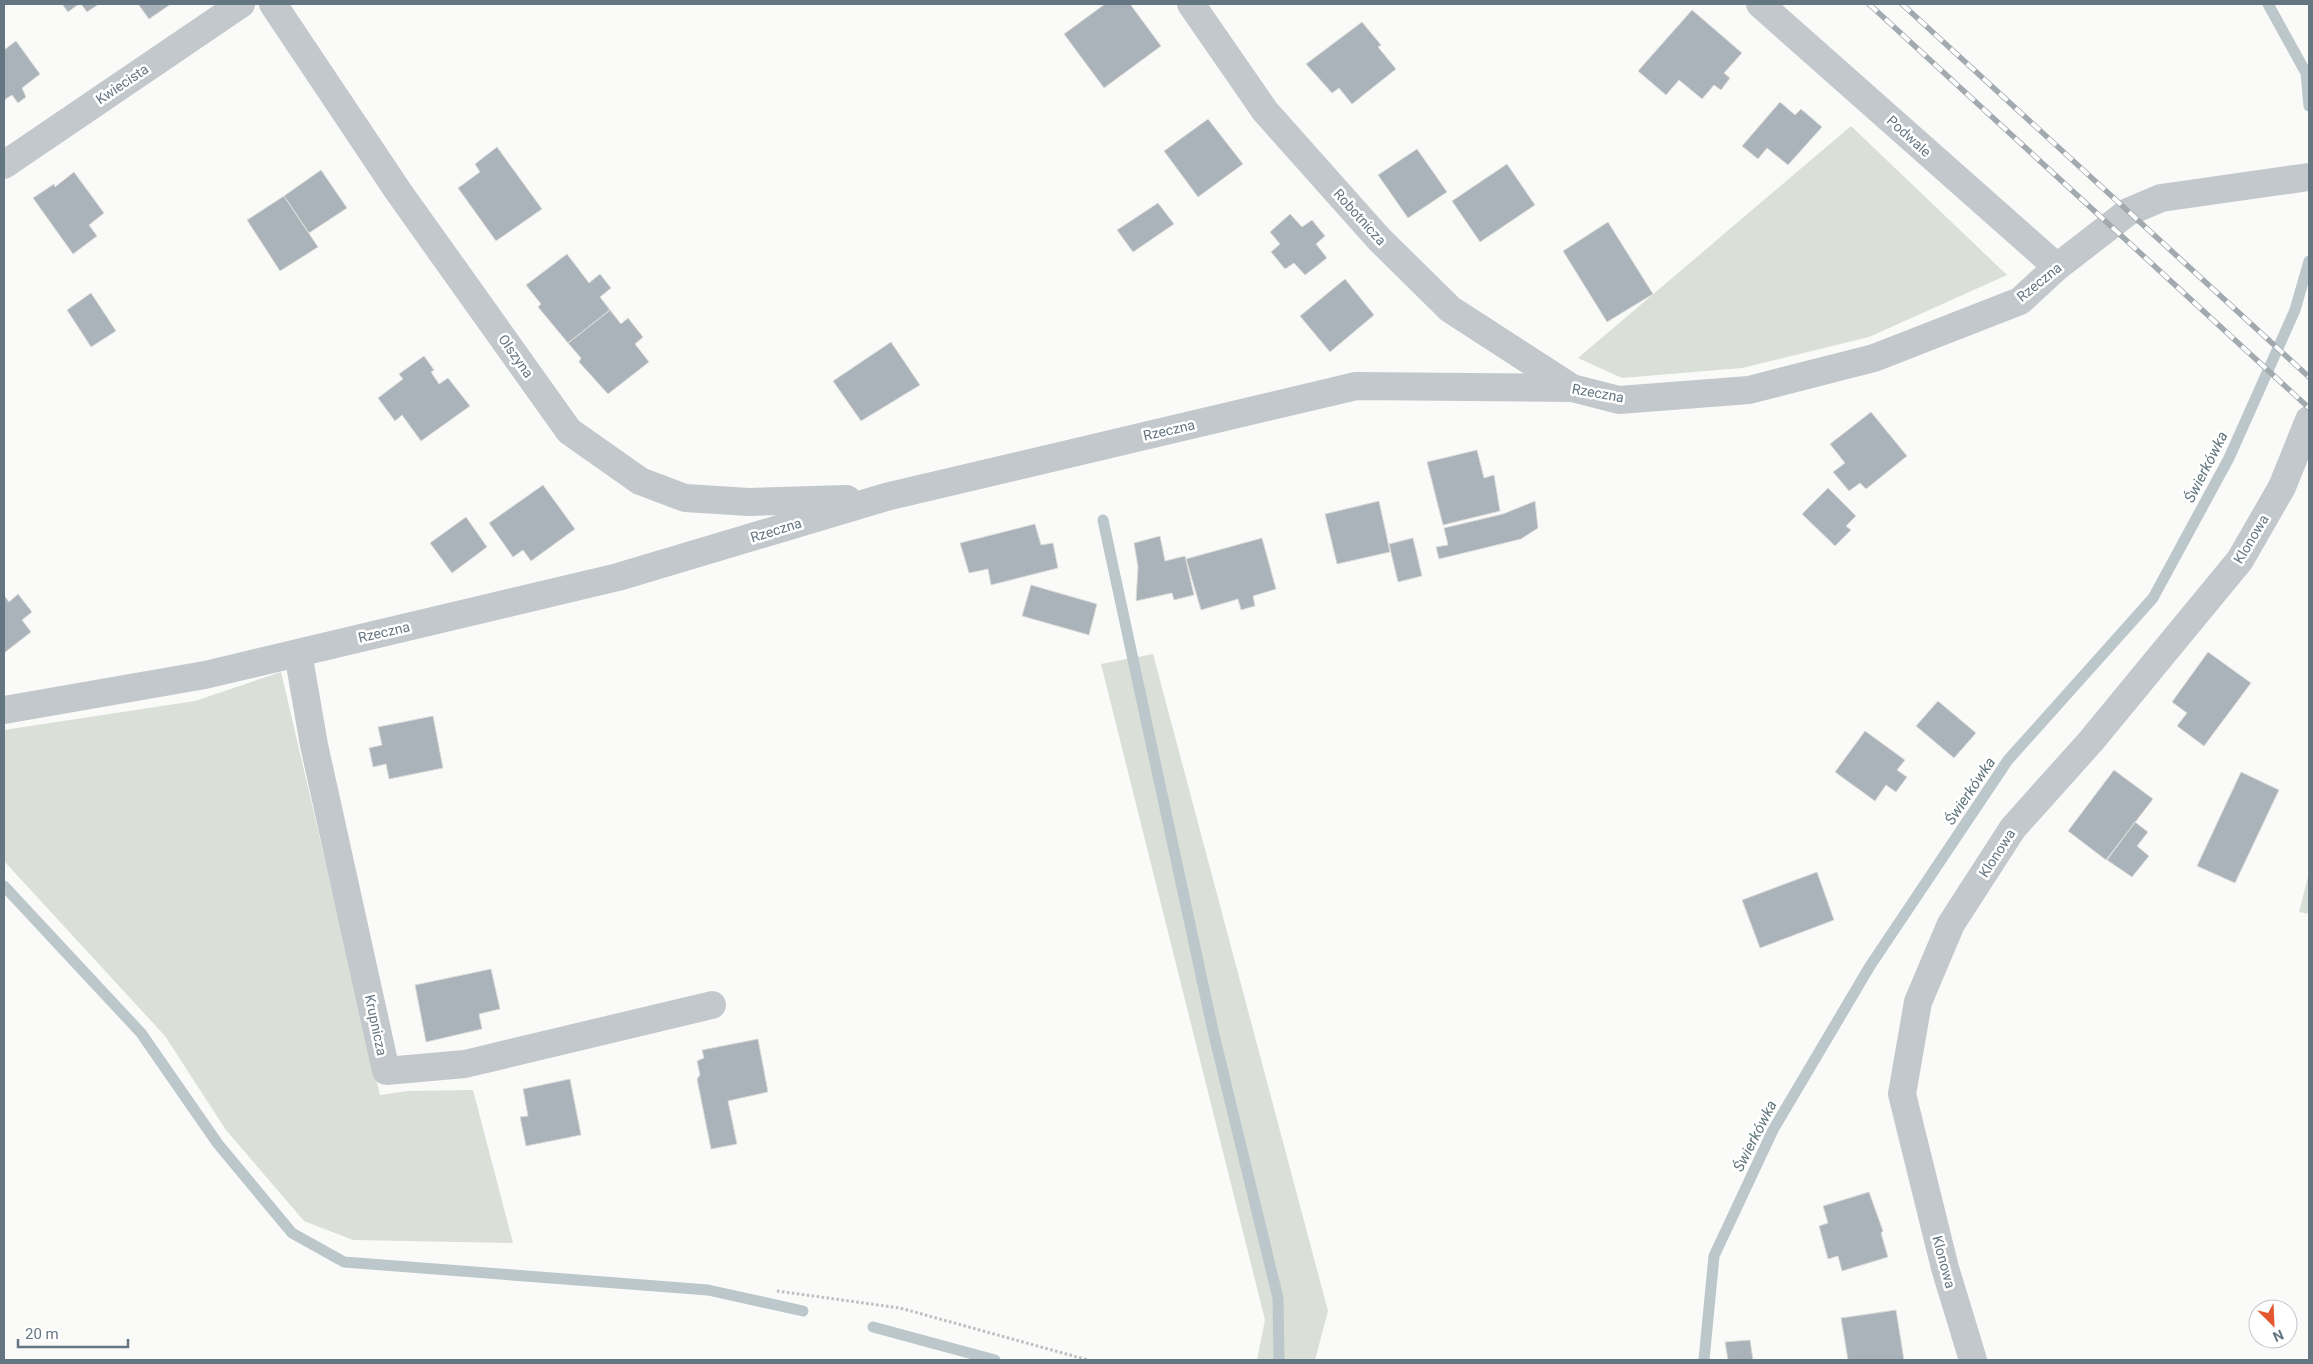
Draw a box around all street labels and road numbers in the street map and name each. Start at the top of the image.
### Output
street label: Kwiecista [93,61,151,107]
street label: Podwale [1884,112,1934,160]
street label: Robotnicza [1331,186,1389,248]
street label: Rzeczna [2014,259,2064,305]
street label: Olszyna [495,331,537,381]
street label: Rzeczna [1571,381,1625,405]
street label: Rzeczna [1142,416,1196,444]
street label: Klonowa [2230,512,2272,566]
street label: Rzeczna [749,515,803,545]
street label: Rzeczna [357,618,411,646]
street label: Klonowa [1976,826,2018,880]
street label: Krupnicza [362,993,390,1057]
street label: Klonowa [1929,1234,1959,1290]

